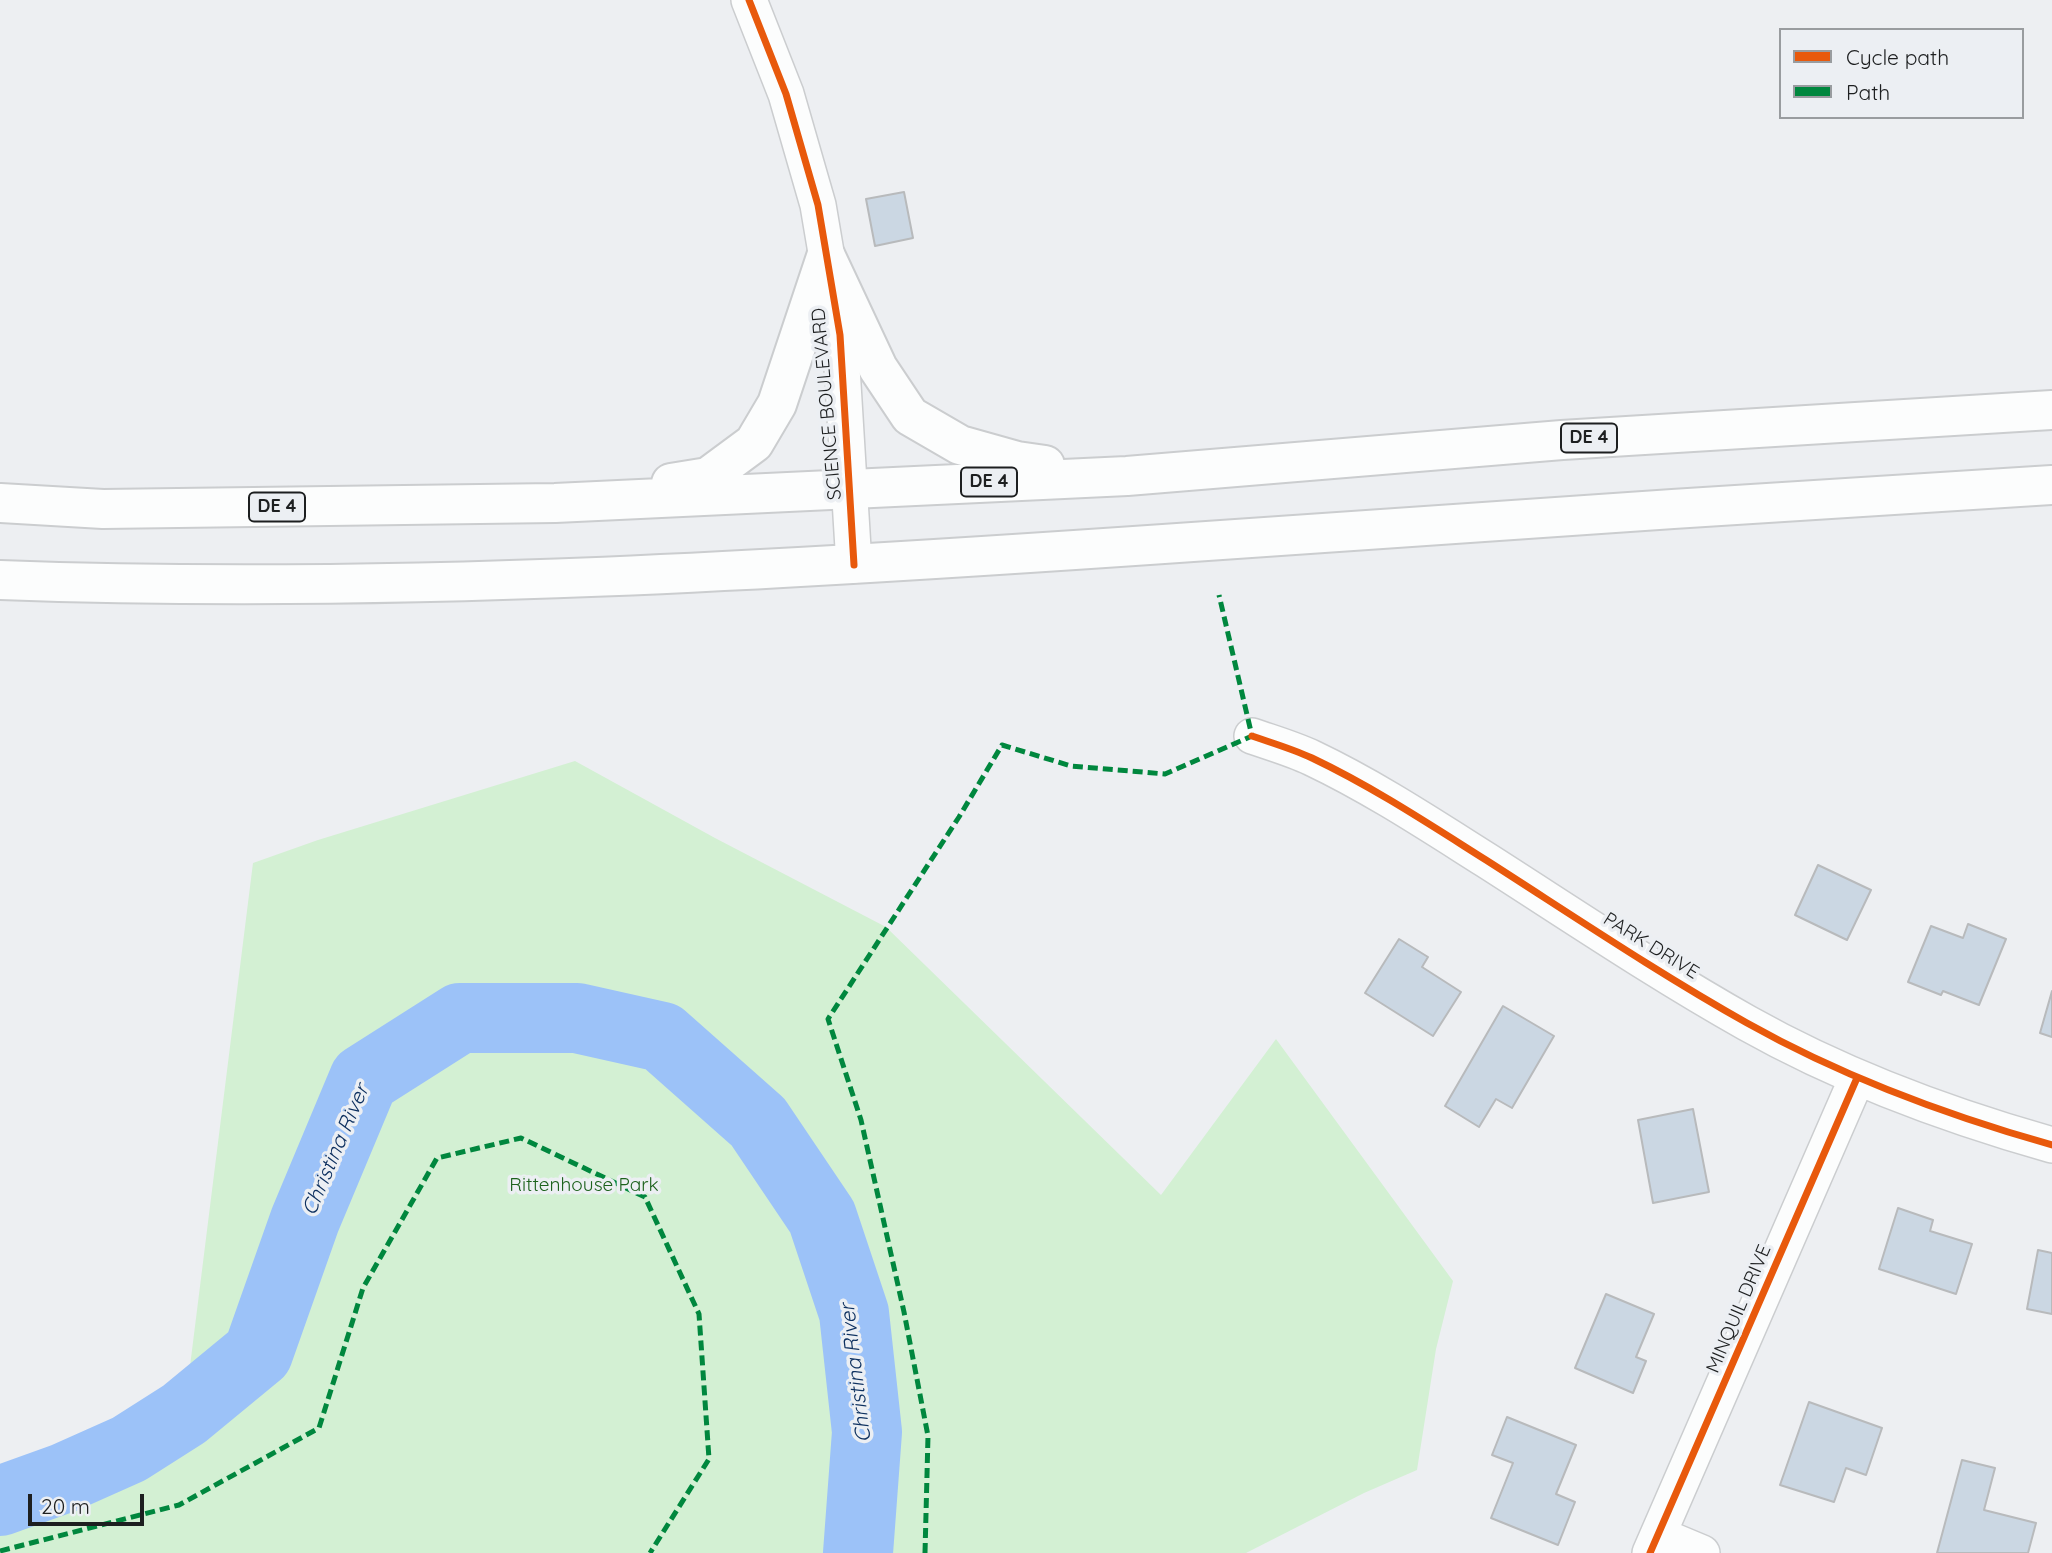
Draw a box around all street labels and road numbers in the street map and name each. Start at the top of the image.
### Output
street label: SCIENCE BOULEVARD [807,307,847,501]
road number: DE 4 [1561,424,1617,452]
road number: DE 4 [961,468,1017,496]
road number: DE 4 [249,492,305,522]
street label: PARK DRIVE [1599,908,1703,984]
street label: MINQUIL DRIVE [1702,1241,1776,1377]

